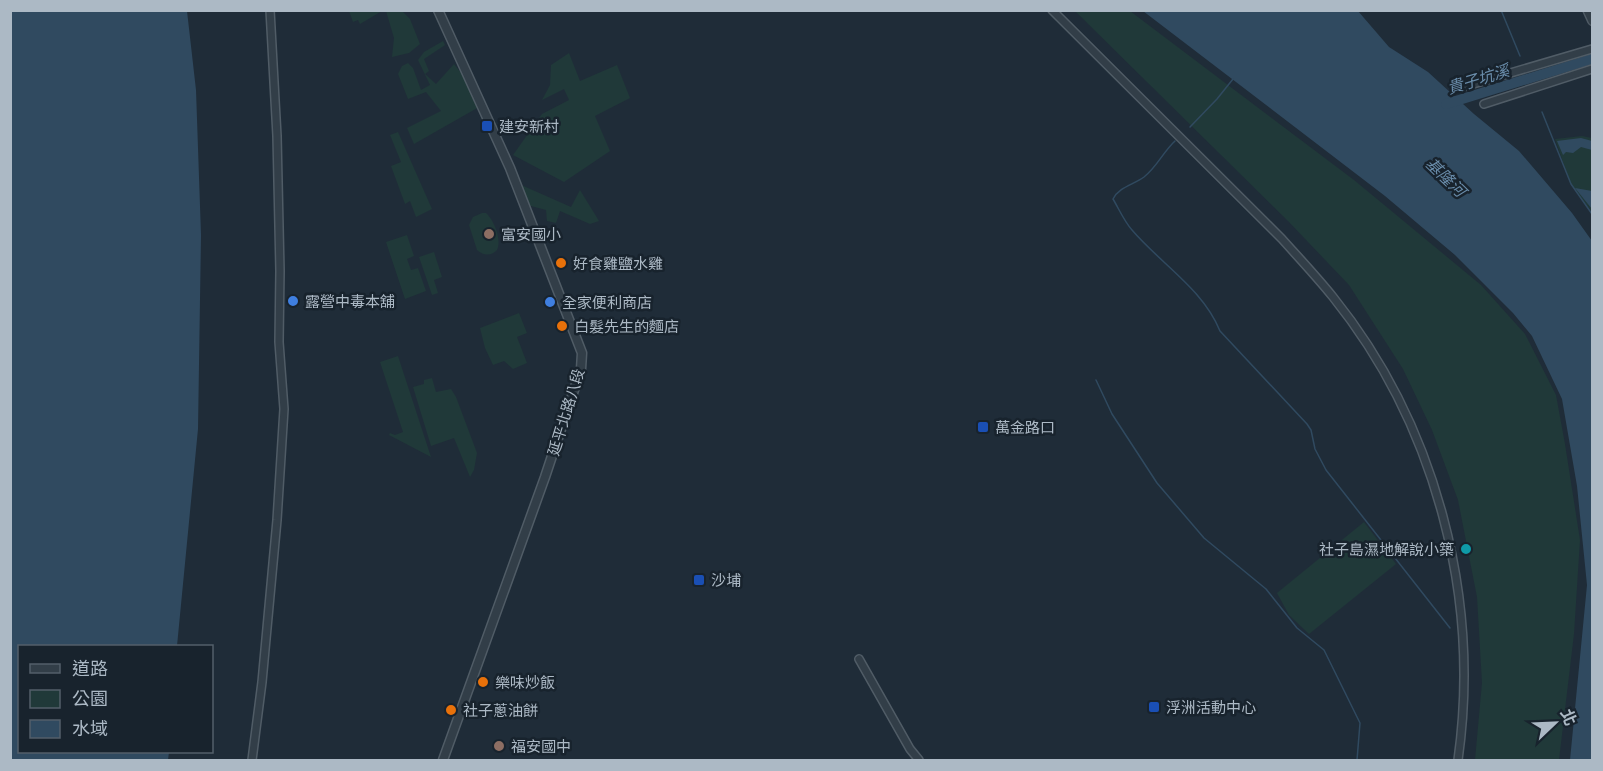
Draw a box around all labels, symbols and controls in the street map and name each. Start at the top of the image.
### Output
water label: 貴子坑溪 [1445,60,1513,97]
place label: 建安新村 [499,118,559,135]
marker: 建安新村 [480,119,494,133]
water label: 基隆河 [1422,154,1472,202]
place label: 富安國小 [501,226,561,243]
marker: 富安國小 [482,227,496,241]
place label: 好食雞鹽水雞 [573,255,663,272]
marker: 好食雞鹽水雞 [554,256,568,270]
place label: 露營中毒本舖 [305,293,395,310]
marker: 露營中毒本舖 [286,294,300,308]
place label: 全家便利商店 [562,294,652,311]
marker: 全家便利商店 [543,295,557,309]
place label: 白髮先生的麵店 [574,318,679,335]
marker: 白髮先生的麵店 [555,319,569,333]
street label: 延平北路八段 [545,366,587,458]
place label: 萬金路口 [995,419,1055,436]
marker: 萬金路口 [976,420,990,434]
place label: 社子島濕地解說小築 [1319,541,1454,558]
marker: 社子島濕地解說小築 [1459,542,1473,556]
place label: 沙埔 [711,572,741,589]
marker: 沙埔 [692,573,706,587]
legend [18,645,213,753]
text: 道路 [72,658,108,679]
place label: 樂味炒飯 [495,674,555,691]
marker: 樂味炒飯 [476,675,490,689]
text: 公園 [72,688,108,709]
north arrow [1525,693,1585,753]
place label: 浮洲活動中心 [1166,699,1256,716]
marker: 浮洲活動中心 [1147,700,1161,714]
place label: 社子蔥油餅 [463,702,538,719]
marker: 社子蔥油餅 [444,703,458,717]
text: 北 [1557,706,1580,728]
text: 水域 [72,718,108,739]
place label: 福安國中 [511,738,571,755]
marker: 福安國中 [492,739,506,753]

